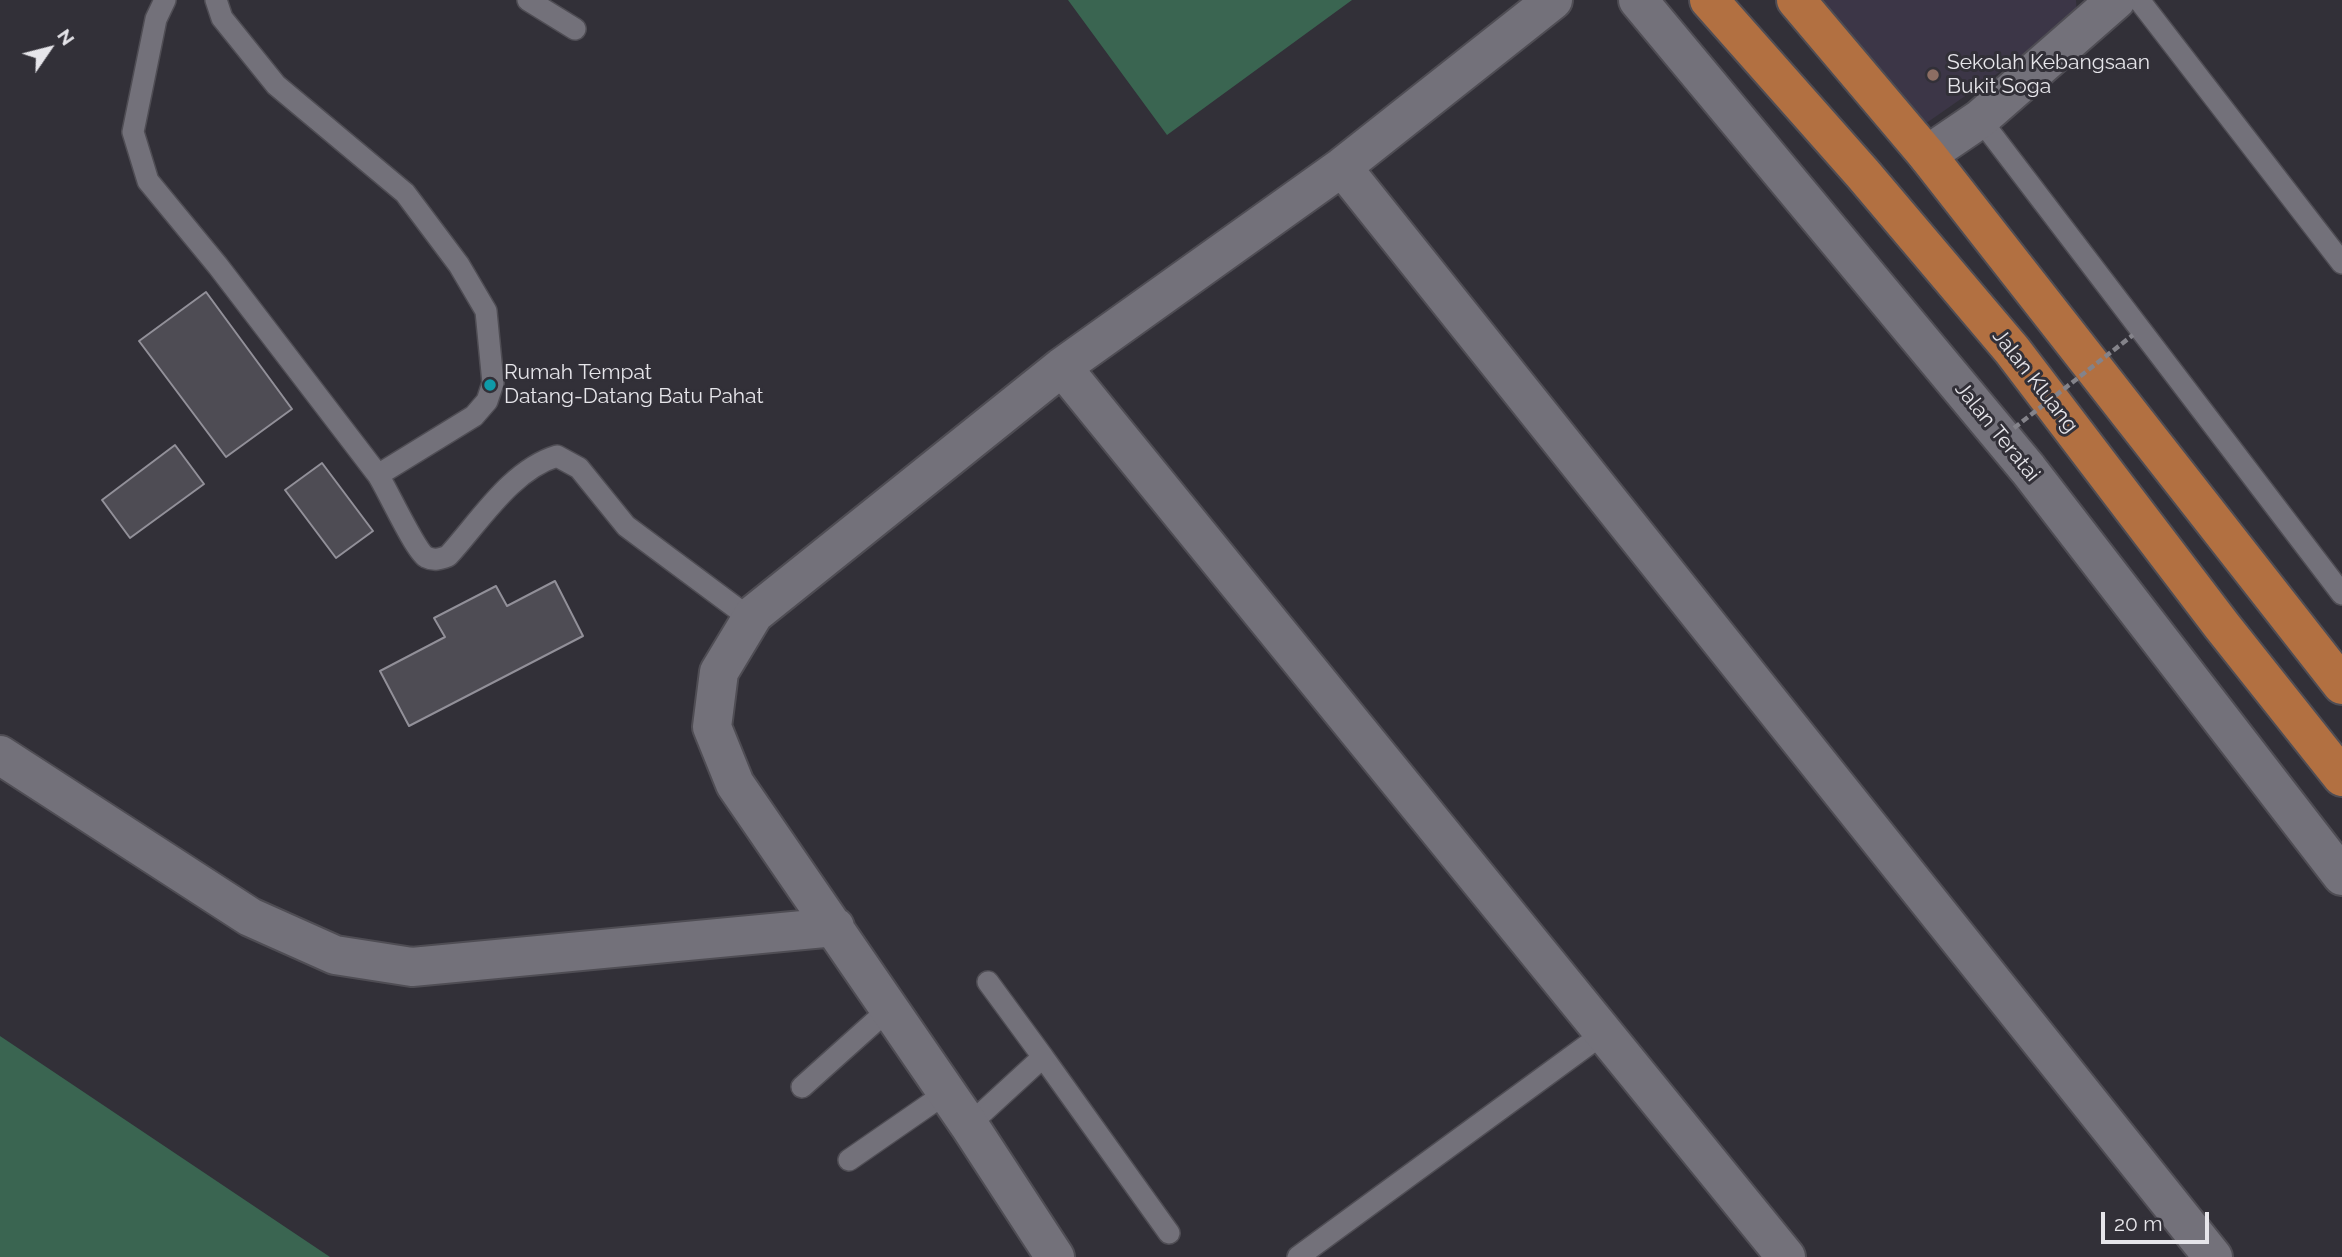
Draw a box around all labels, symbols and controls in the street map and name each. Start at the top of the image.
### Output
north arrow [14,14,84,84]
text: N [53,25,79,49]
place label: Sekolah Kebangsaan Bukit Soga [1947,50,2150,100]
marker: Sekolah Kebangsaan Bukit Soga [1925,67,1941,83]
street label: Jalan Kluang [1987,324,2083,438]
place label: Rumah Tempat Datang-Datang Batu Pahat [504,360,763,410]
marker: Rumah Tempat Datang-Datang Batu Pahat [482,377,498,393]
street label: Jalan Teratai [1949,377,2045,487]
scale bar [2104,1198,2212,1242]
text: 20 m [2114,1211,2162,1236]

